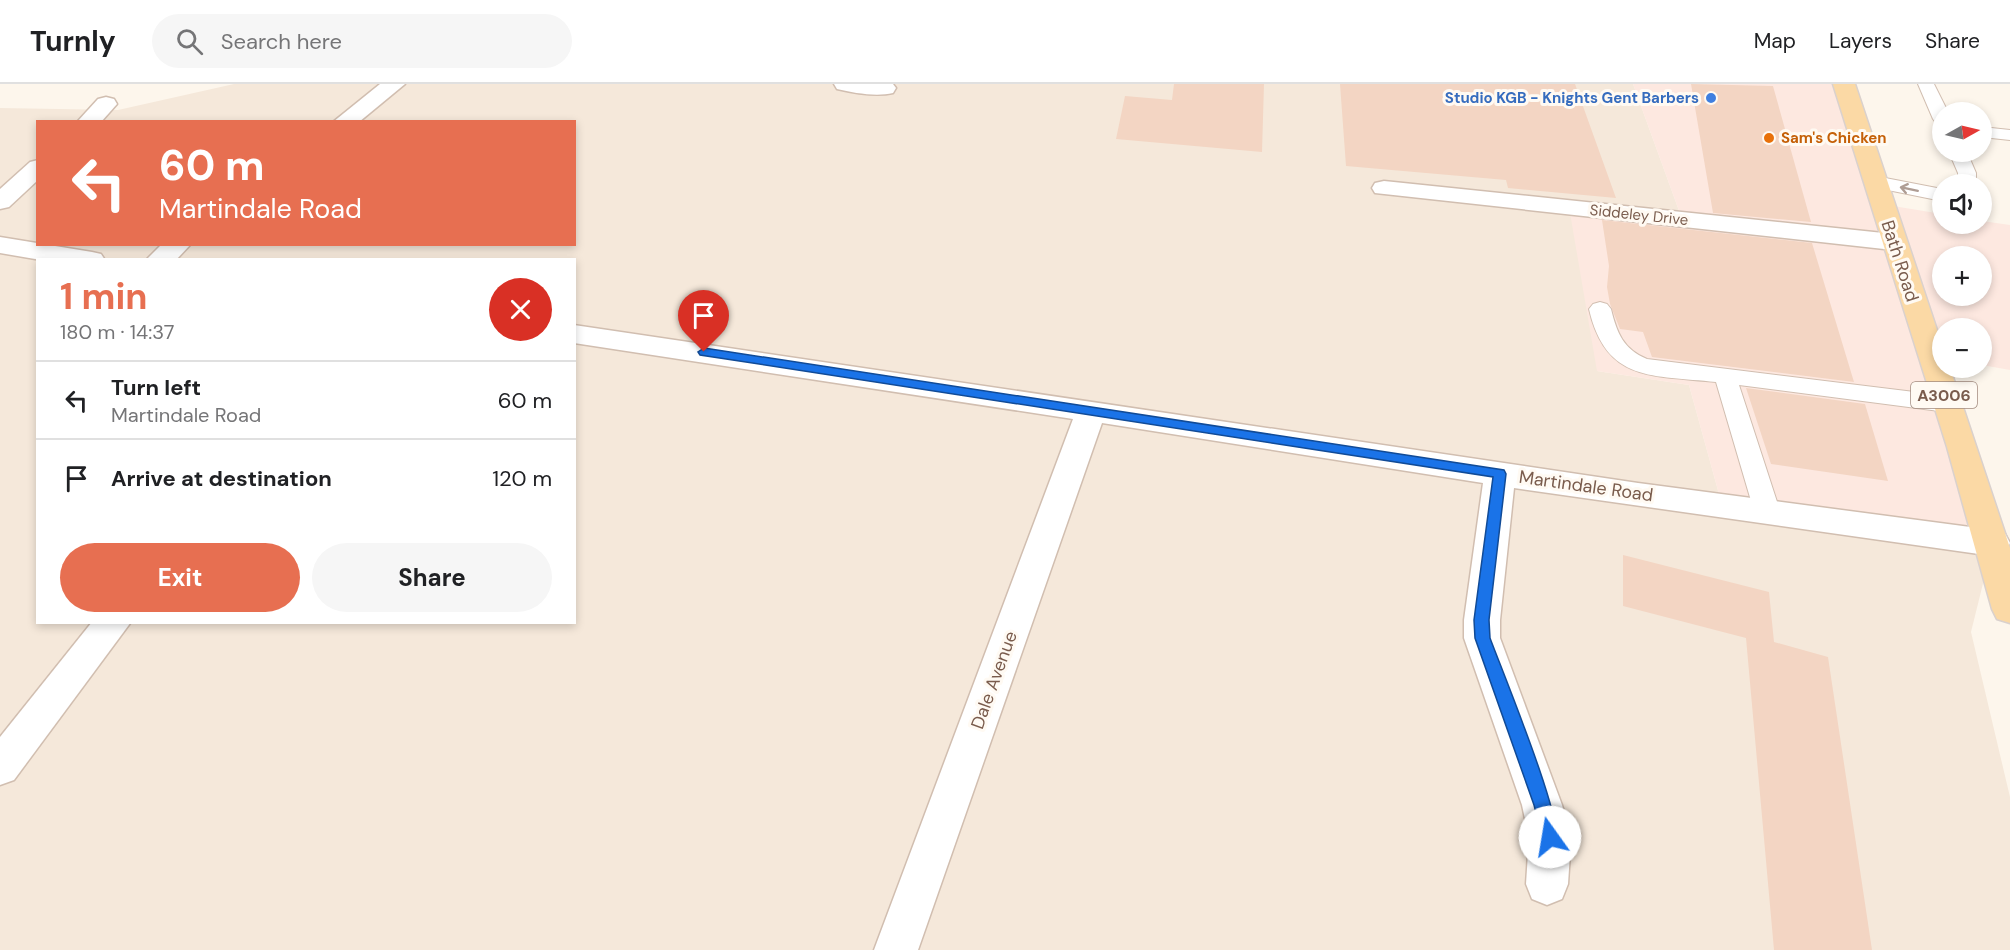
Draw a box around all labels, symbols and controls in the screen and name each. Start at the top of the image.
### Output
search box [152,14,572,68]
text: Turnly [30,23,116,60]
icon: search [173,25,206,58]
text: Search here [221,27,342,56]
text: Map [1754,27,1796,55]
text: Layers [1829,27,1892,55]
text: Share [1925,27,1980,55]
place label: Studio KGB - Knights Gent Barbers [1445,88,1699,108]
marker: Studio KGB - Knights Gent Barbers [1704,91,1718,105]
north arrow [1932,102,1992,162]
map controls [1932,102,1992,378]
place label: Sam's Chicken [1781,128,1887,148]
marker: Sam's Chicken [1762,131,1776,145]
text: 60 m [159,138,265,193]
icon: left [60,144,138,222]
button: sound [1932,174,1992,234]
one-way arrow [1899,183,1919,194]
text: Martindale Road [159,191,362,226]
street label: Siddeley Drive [1589,200,1689,230]
street label: Bath Road [1876,217,1924,305]
button: + [1932,246,1992,306]
text: 1 min [60,273,148,320]
button: close [489,278,552,341]
pin [678,290,729,352]
icon: arrive [687,299,720,332]
button: − [1932,318,1992,378]
text: 180 m · 14:37 [60,319,174,345]
text: Turn left [111,373,201,402]
road number: A3006 [1911,382,1977,408]
icon: left [60,384,93,417]
text: 60 m [498,386,552,415]
text: Martindale Road [111,402,261,428]
icon: arrive [60,462,93,495]
text: Arrive at destination [111,464,332,493]
text: 120 m [492,464,552,493]
street label: Martindale Road [1517,465,1655,507]
button: Exit [60,543,300,612]
button: Share [312,543,552,612]
street label: Dale Avenue [965,628,1023,732]
position arrow [1518,805,1582,869]

